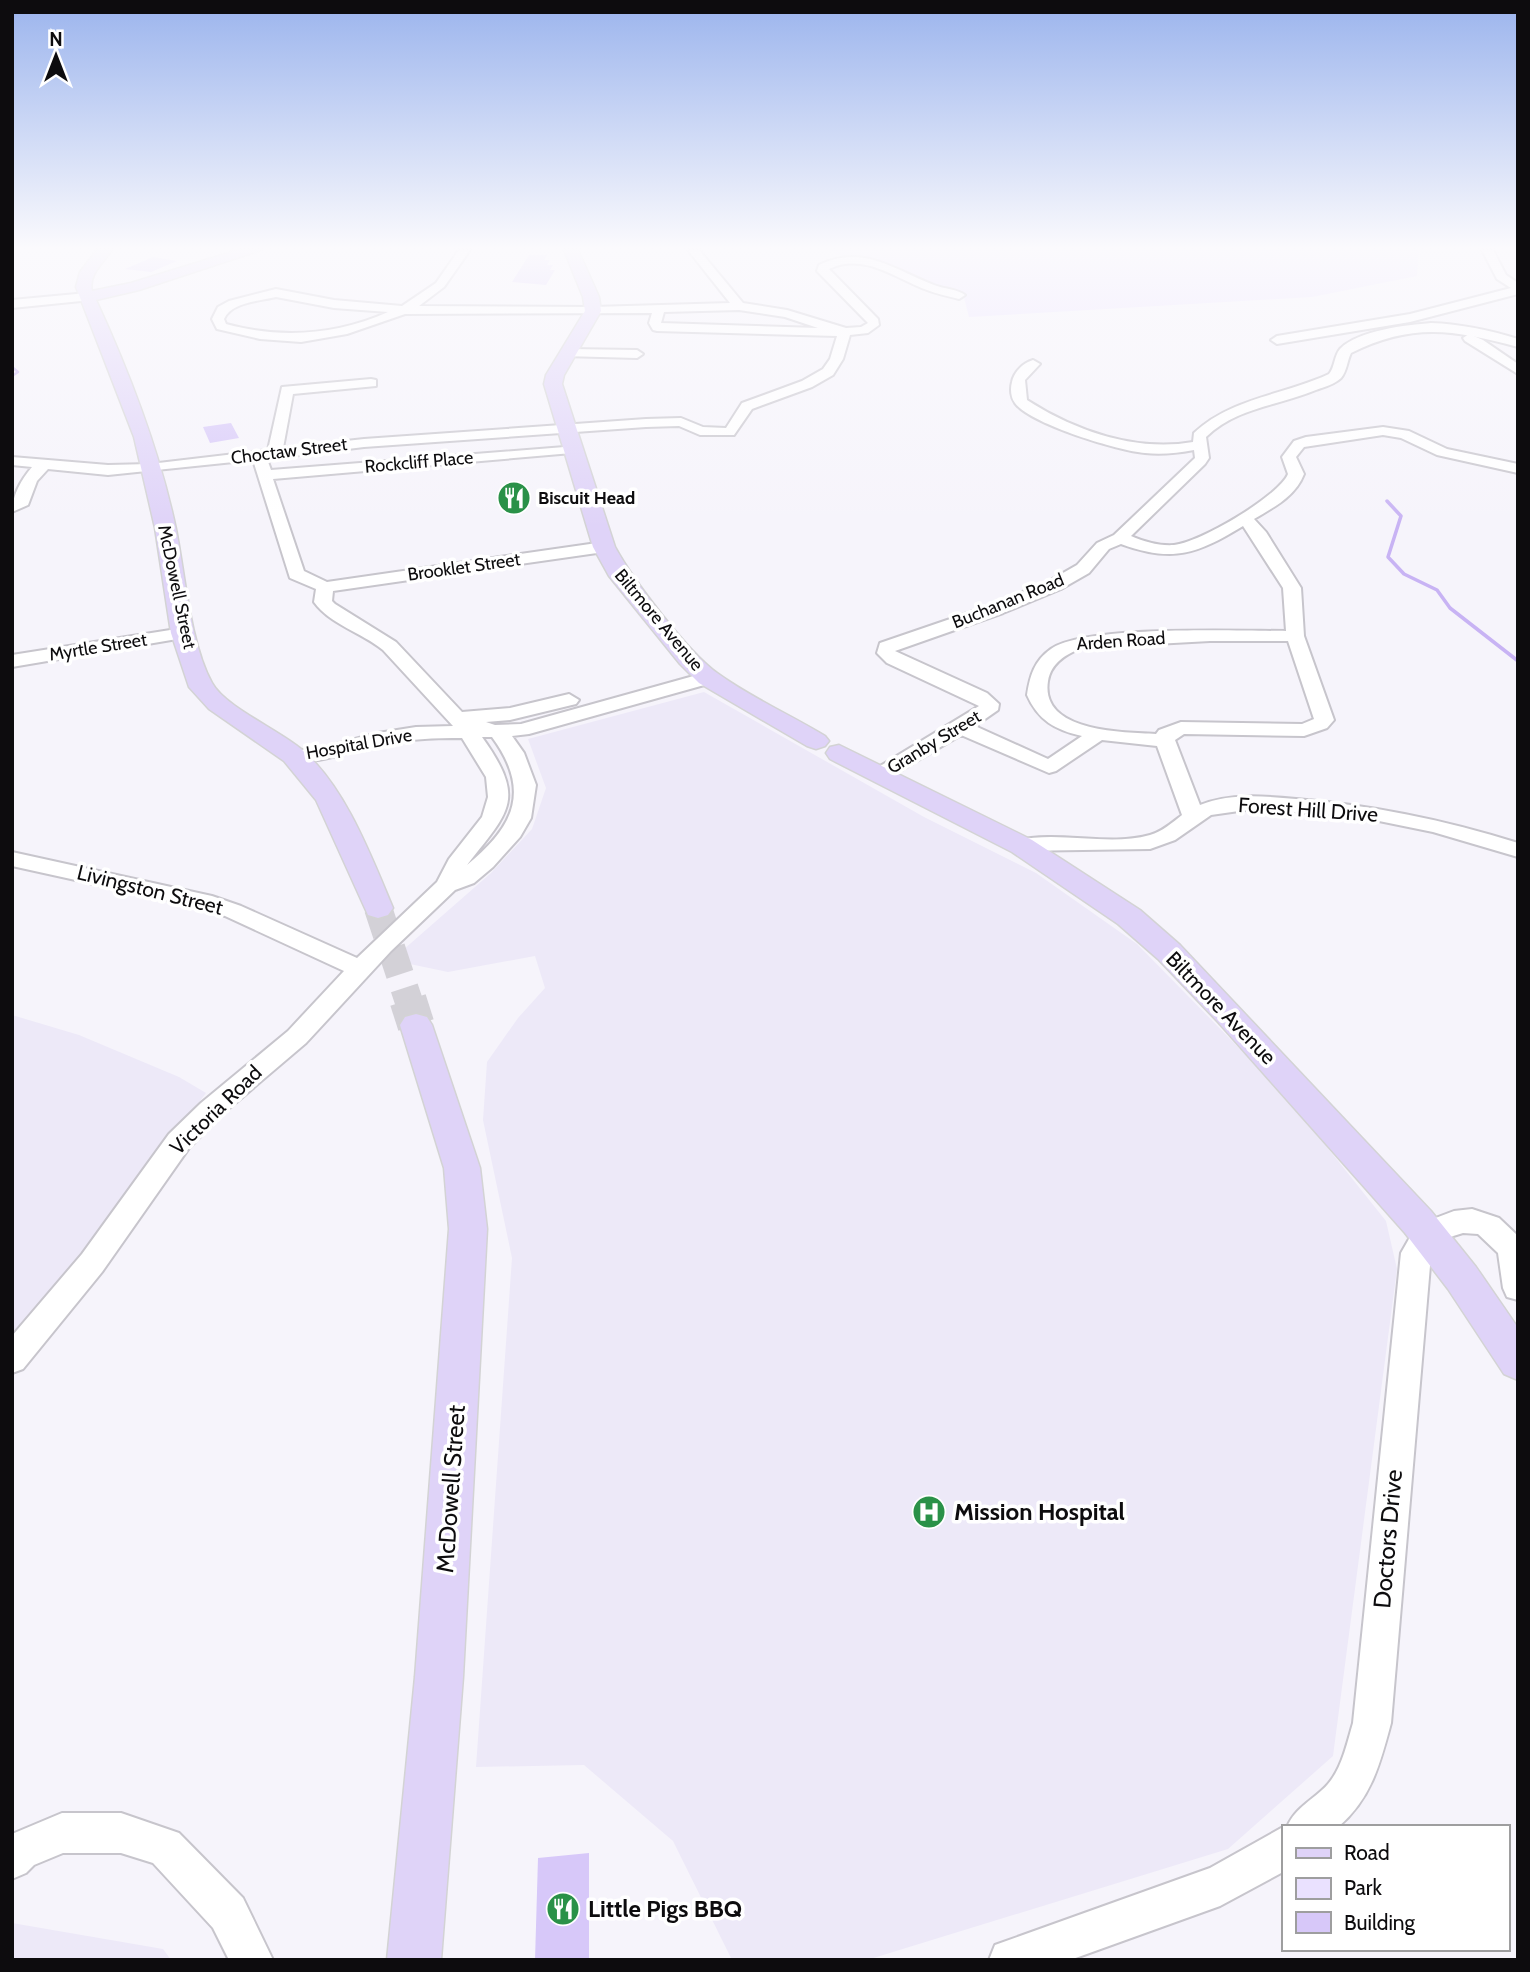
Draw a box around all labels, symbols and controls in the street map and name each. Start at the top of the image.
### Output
north arrow [21,21,91,91]
text: N [49,28,63,51]
street label: Choctaw Street [230,433,348,469]
street label: Rockcliff Place [364,446,474,478]
restaurant icon: Biscuit Head [495,479,533,517]
place label: Biscuit Head [538,487,635,509]
street label: McDowell Street [153,523,201,651]
street label: Brooklet Street [406,548,522,586]
street label: Biltmore Avenue [610,565,708,675]
street label: Buchanan Road [949,569,1067,633]
street label: Arden Road [1076,627,1166,655]
street label: Myrtle Street [48,628,148,666]
street label: Granby Street [883,705,985,779]
street label: Hospital Drive [304,724,414,764]
street label: Forest Hill Drive [1237,792,1379,827]
street label: Livingston Street [75,859,226,920]
street label: Biltmore Avenue [1161,946,1282,1069]
street label: Victoria Road [165,1060,267,1160]
street label: McDowell Street [430,1404,471,1574]
street label: Doctors Drive [1367,1468,1408,1610]
hospital icon: Mission Hospital [910,1493,948,1531]
place label: Mission Hospital [954,1497,1125,1526]
legend [1282,1825,1509,1951]
text: Road [1344,1840,1390,1865]
text: Park [1344,1875,1382,1900]
restaurant icon: Little Pigs BBQ [544,1890,582,1928]
place label: Little Pigs BBQ [588,1894,742,1923]
text: Building [1344,1910,1416,1935]

